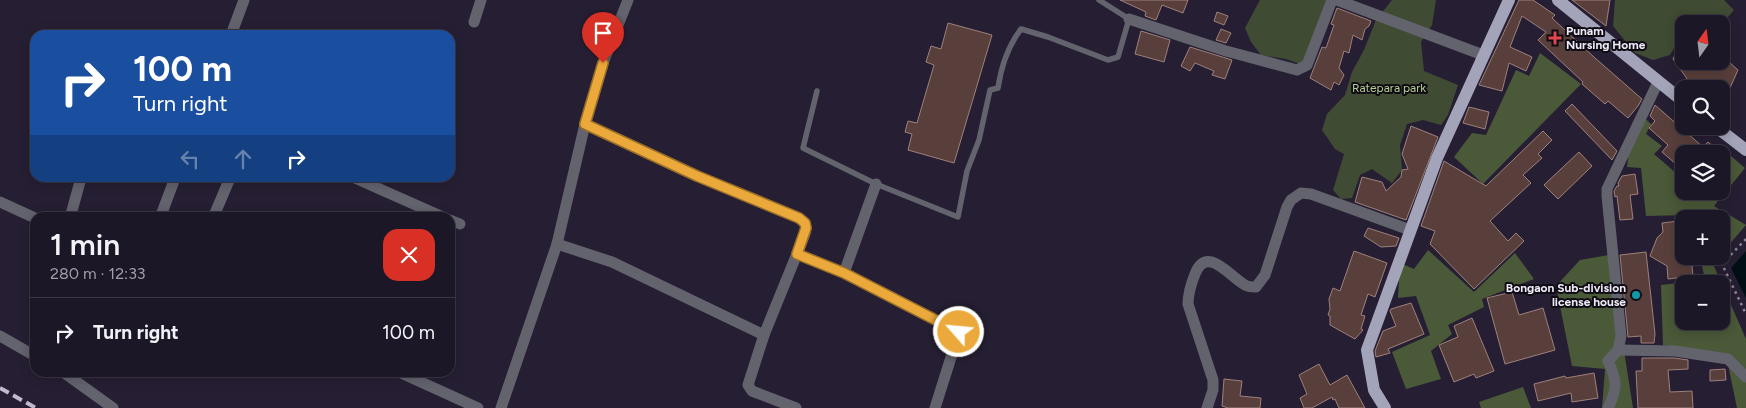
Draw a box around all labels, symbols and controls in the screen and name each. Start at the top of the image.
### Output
pin [582,12,624,63]
north arrow [1675,15,1730,70]
map controls [1675,15,1730,330]
icon: arrive [589,19,617,47]
place label: Punam Nursing Home [1566,24,1646,52]
marker: Punam Nursing Home [1548,31,1562,45]
text: 100 m [133,48,232,90]
icon: right [50,50,115,115]
button: search [1675,80,1730,135]
park label: Ratepara park [1352,81,1426,95]
text: Turn right [133,90,228,117]
icon: left [176,145,204,173]
icon: ahead [229,145,257,173]
icon: right [282,145,310,173]
button: layers [1675,145,1730,200]
button: + [1675,210,1730,265]
text: 1 min [50,226,120,263]
button: close [383,229,435,281]
text: 280 m · 12:33 [50,264,146,283]
button: − [1675,275,1730,330]
place label: Bongaon Sub-division license house [1506,281,1626,309]
marker: Bongaon Sub-division license house [1630,289,1642,301]
position arrow [932,305,984,357]
icon: right [50,319,78,347]
text: Turn right [93,321,179,344]
text: 100 m [382,321,435,344]

